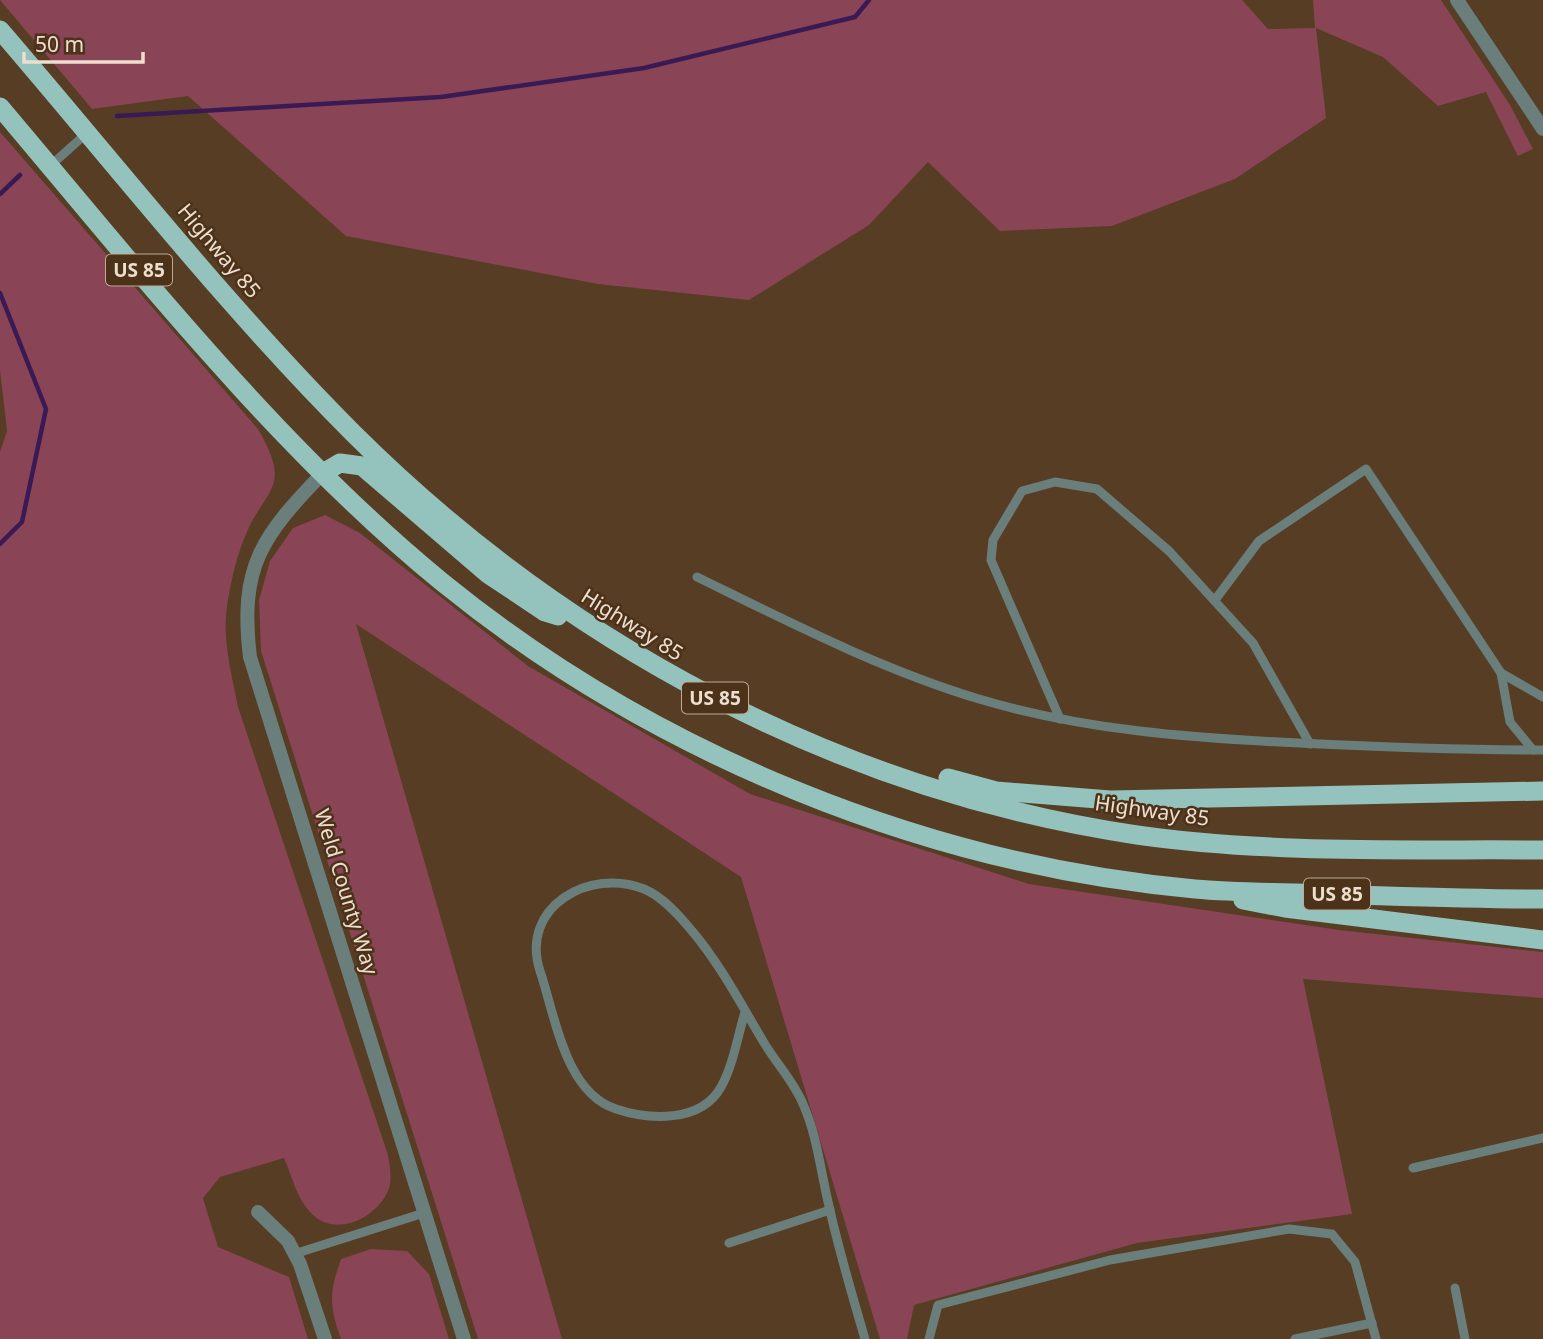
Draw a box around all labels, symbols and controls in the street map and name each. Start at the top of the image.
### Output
scale bar [24,21,144,65]
text: 50 m [35,30,84,58]
street label: Highway 85 [172,197,268,304]
road number: US 85 [106,254,172,286]
street label: Highway 85 [576,582,689,667]
road number: US 85 [682,682,748,713]
street label: Highway 85 [1093,788,1211,832]
street label: Weld County Way [308,805,386,978]
road number: US 85 [1304,878,1370,909]

